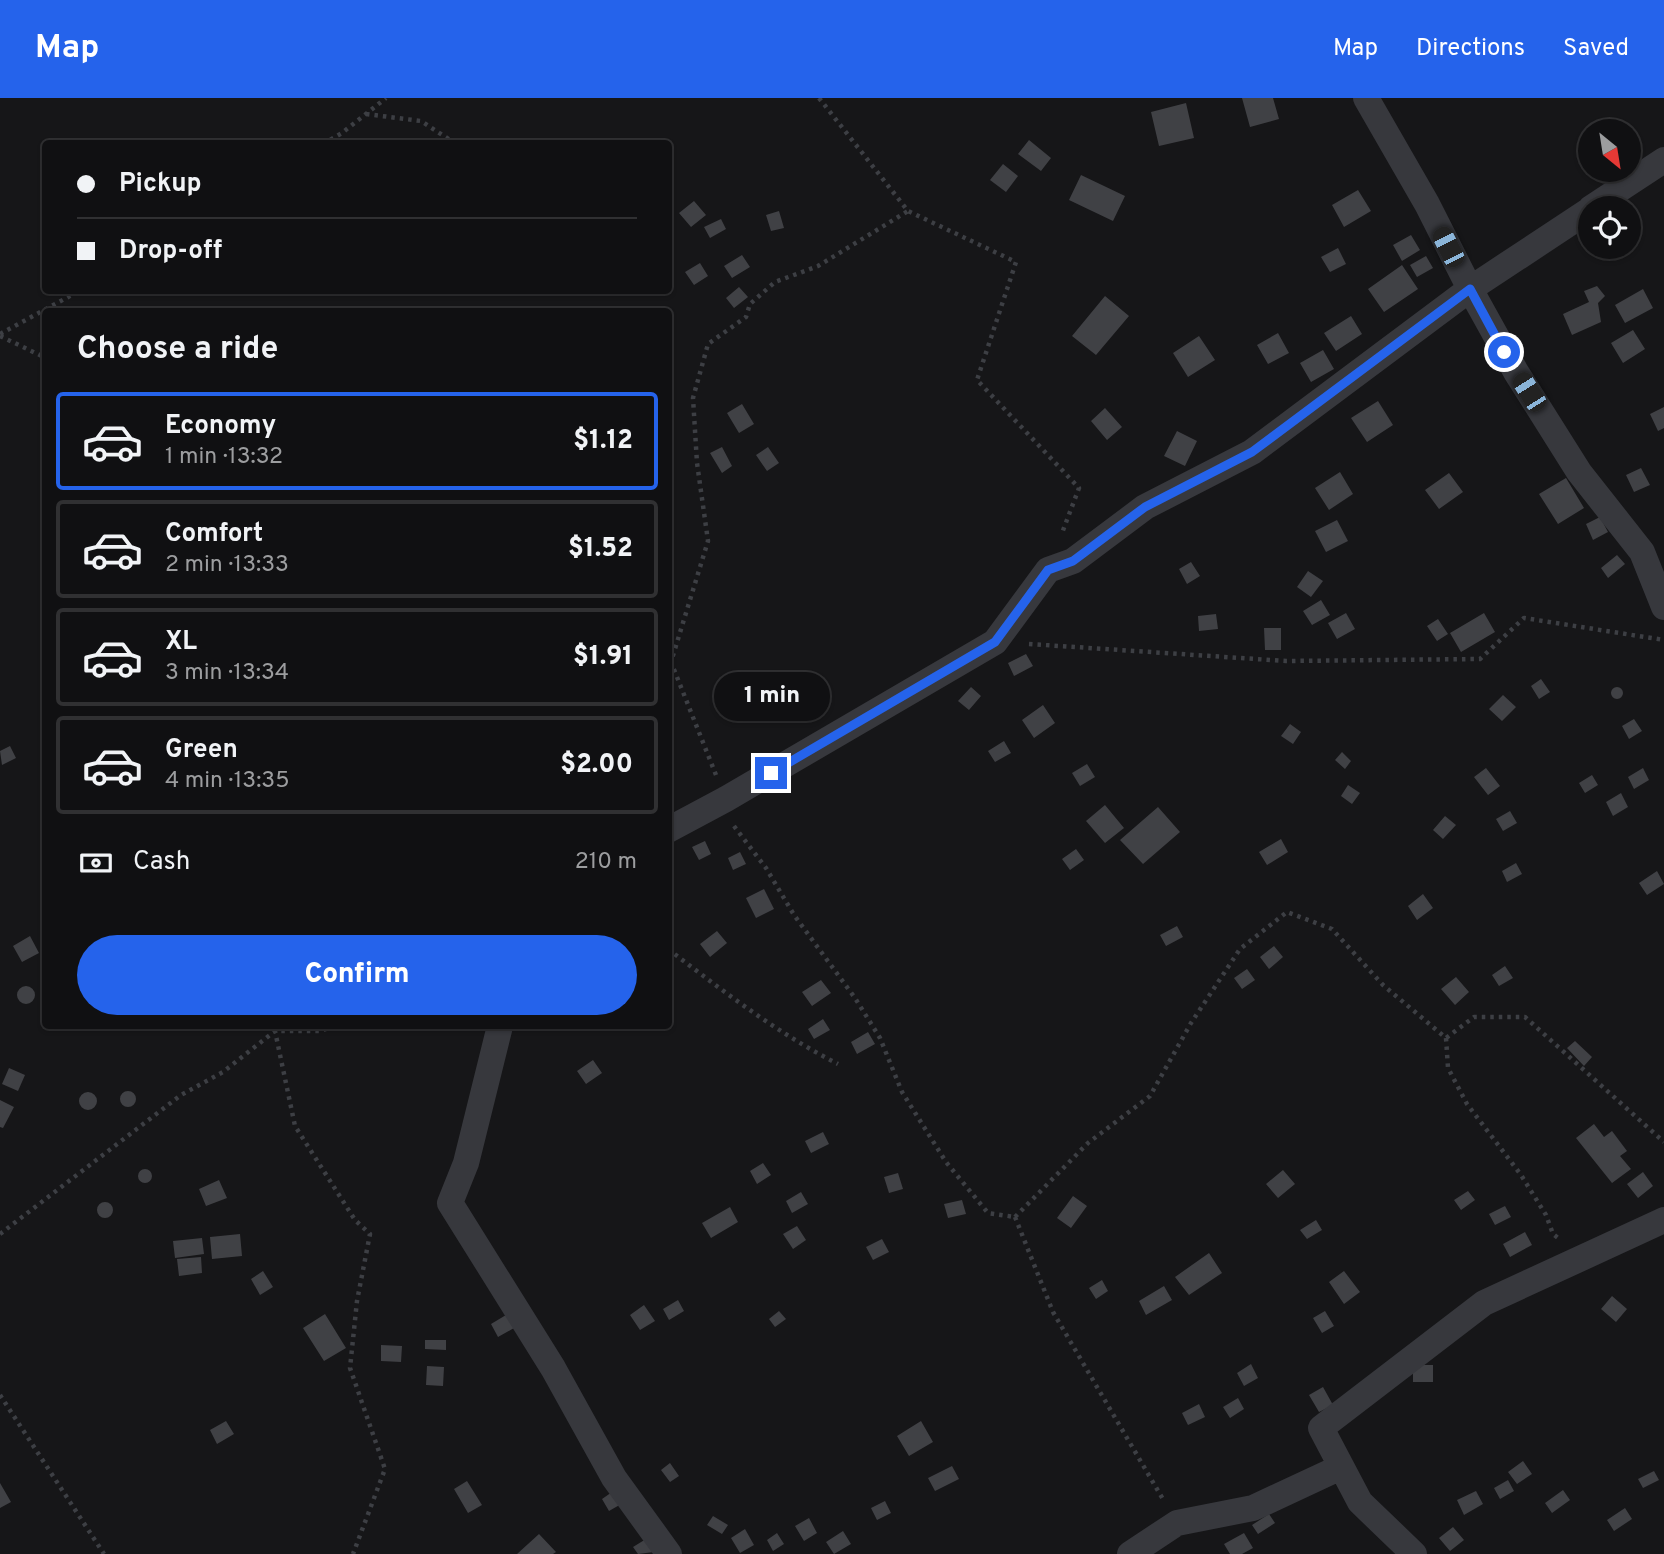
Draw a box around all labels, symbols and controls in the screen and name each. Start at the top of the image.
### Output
text: Map [35,28,99,70]
text: Map [1333,34,1378,64]
text: Directions [1416,34,1525,64]
text: Saved [1563,34,1629,64]
north arrow [1578,119,1642,182]
map controls [1578,119,1641,259]
text: Pickup [119,168,202,201]
button: locate [1578,196,1641,259]
car [1430,224,1467,270]
text: Drop-off [119,235,222,268]
text: Choose a ride [77,330,278,370]
route start [1488,336,1520,368]
car [1509,369,1550,415]
icon: car [81,410,144,473]
text: Economy [165,410,276,443]
text: $1.12 [573,425,633,458]
text: 1 min · 13:32 [165,443,283,472]
icon: car [81,518,144,581]
text: Comfort [165,518,263,551]
text: $1.52 [568,533,633,566]
text: 2 min · 13:33 [165,551,289,580]
icon: car [81,626,144,689]
text: XL [165,626,197,659]
text: $1.91 [573,641,633,674]
text: 3 min · 13:34 [165,659,289,688]
callout: 1 min [713,672,829,720]
text: 1 min [744,682,800,711]
icon: car [81,734,144,797]
text: Green [165,734,238,767]
text: $2.00 [560,749,633,782]
route end [755,757,787,789]
text: 4 min · 13:35 [165,767,290,796]
icon: cash [77,844,115,882]
text: Cash [133,846,190,879]
text: 210 m [575,848,637,877]
button: Confirm [77,935,637,1015]

